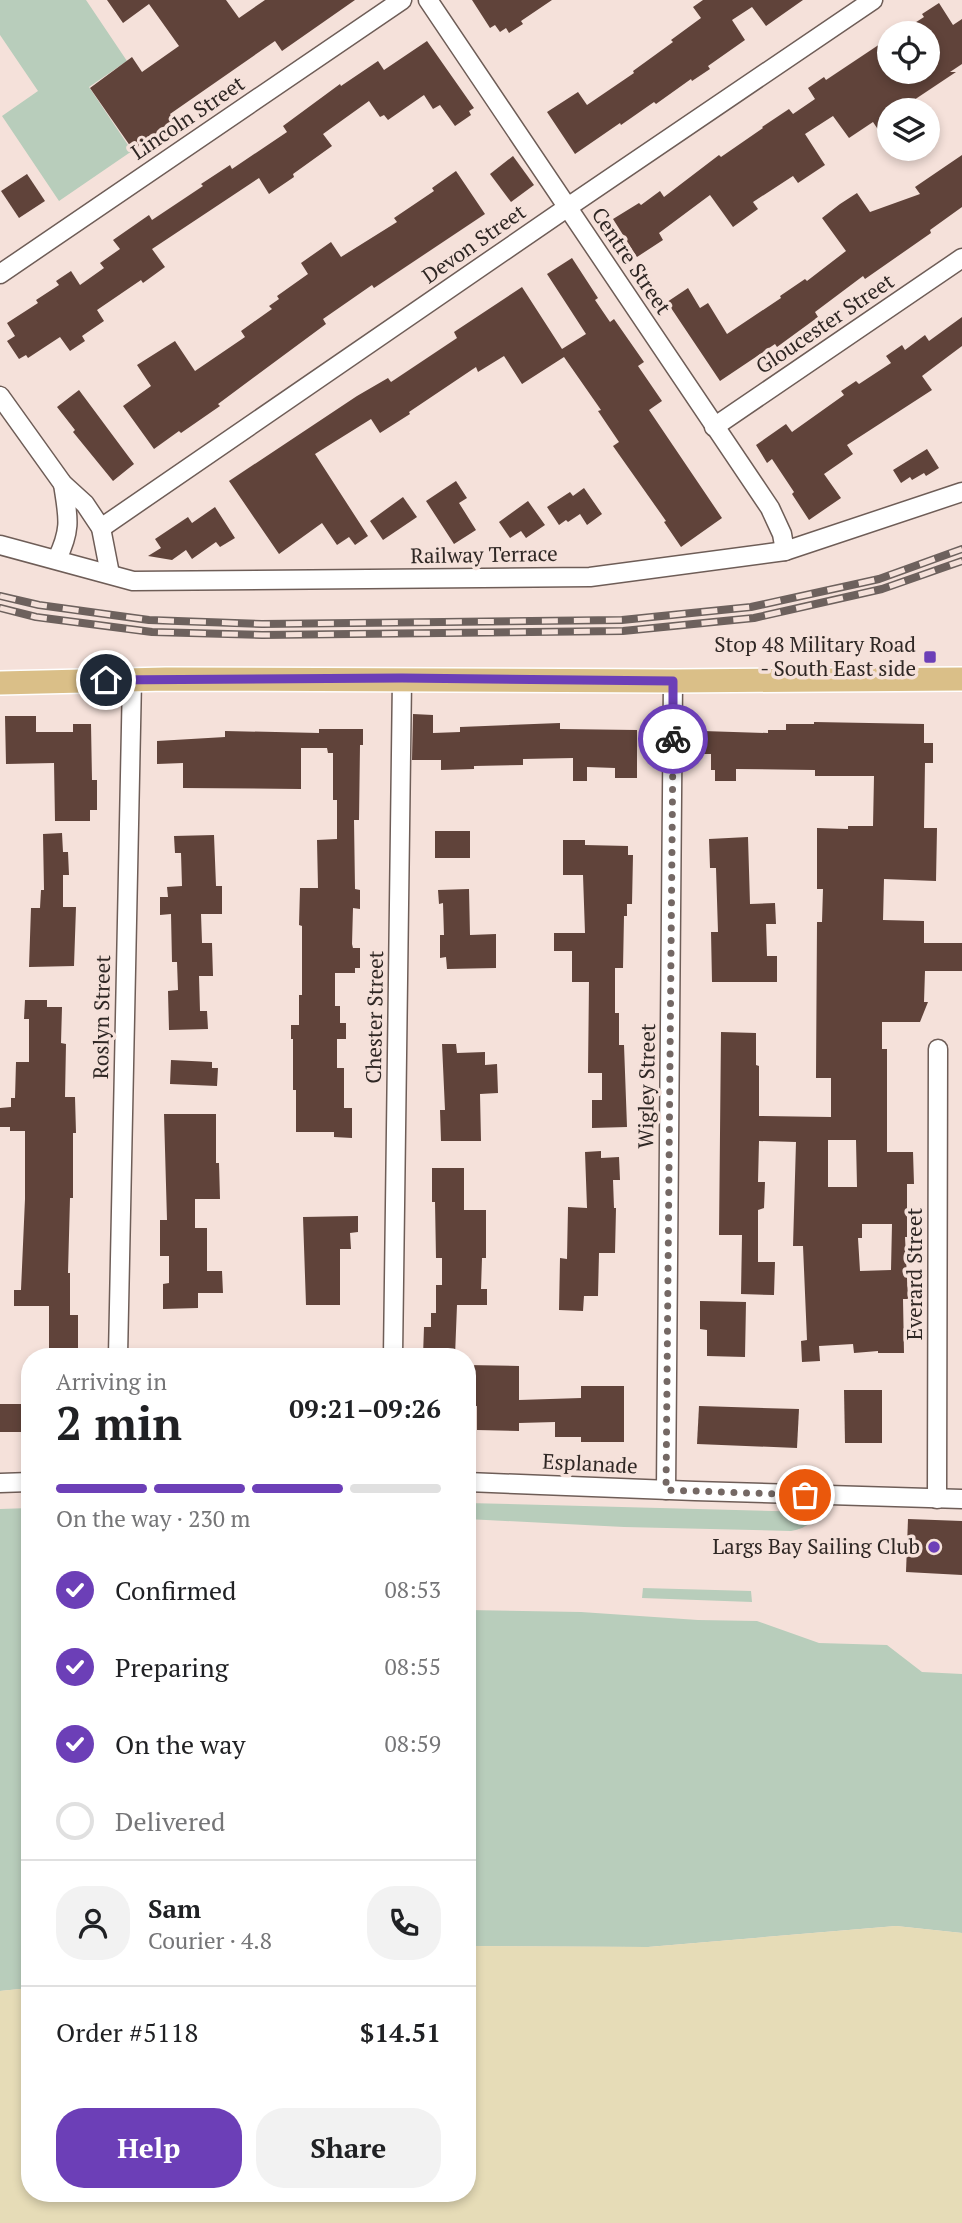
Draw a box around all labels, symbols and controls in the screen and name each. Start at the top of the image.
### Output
map controls [877,21,940,161]
button: locate [877,21,940,84]
street label: Lincoln Street [125,69,250,165]
button: layers [877,98,940,161]
street label: Devon Street [416,197,531,289]
street label: Centre Street [586,201,678,320]
street label: Gloucester Street [750,266,899,380]
street label: Railway Terrace [410,539,558,569]
place label: Stop 48 Military Road - South East side [714,630,916,682]
marker: Stop 48 Military Road - South East side [922,649,938,665]
pin [76,650,136,710]
icon: home [87,661,125,699]
courier [638,704,708,774]
icon: bike [654,720,692,758]
street label: Chester Street [359,950,389,1084]
street label: Roslyn Street [86,954,116,1079]
street label: Wigley Street [631,1023,661,1149]
street label: Everard Street [900,1208,928,1340]
text: Arriving in [56,1366,167,1397]
text: 09:21–09:26 [289,1391,441,1425]
text: 2 min [56,1392,182,1453]
street label: Esplanade [542,1447,638,1479]
pin [775,1465,835,1525]
icon: bag [786,1476,824,1514]
text: On the way · 230 m [56,1503,250,1534]
place label: Largs Bay Sailing Club [713,1532,920,1560]
marker: Largs Bay Sailing Club [926,1539,942,1555]
icon: check [56,1571,94,1609]
text: Confirmed [115,1573,236,1607]
text: 08:53 [384,1574,441,1605]
icon: check [56,1648,94,1686]
text: Preparing [115,1650,228,1684]
text: 08:55 [384,1651,441,1682]
icon: check [56,1725,94,1763]
text: On the way [115,1727,246,1761]
text: 08:59 [384,1728,441,1759]
text: Delivered [115,1804,225,1838]
button: person [56,1886,130,1960]
button: phone [367,1886,441,1960]
text: Sam [148,1891,201,1925]
text: Courier · 4.8 [148,1925,272,1956]
text: Order #5118 [56,2015,198,2049]
text: $14.51 [360,2015,441,2049]
button: Help [56,2108,242,2188]
button: Share [256,2108,441,2188]

